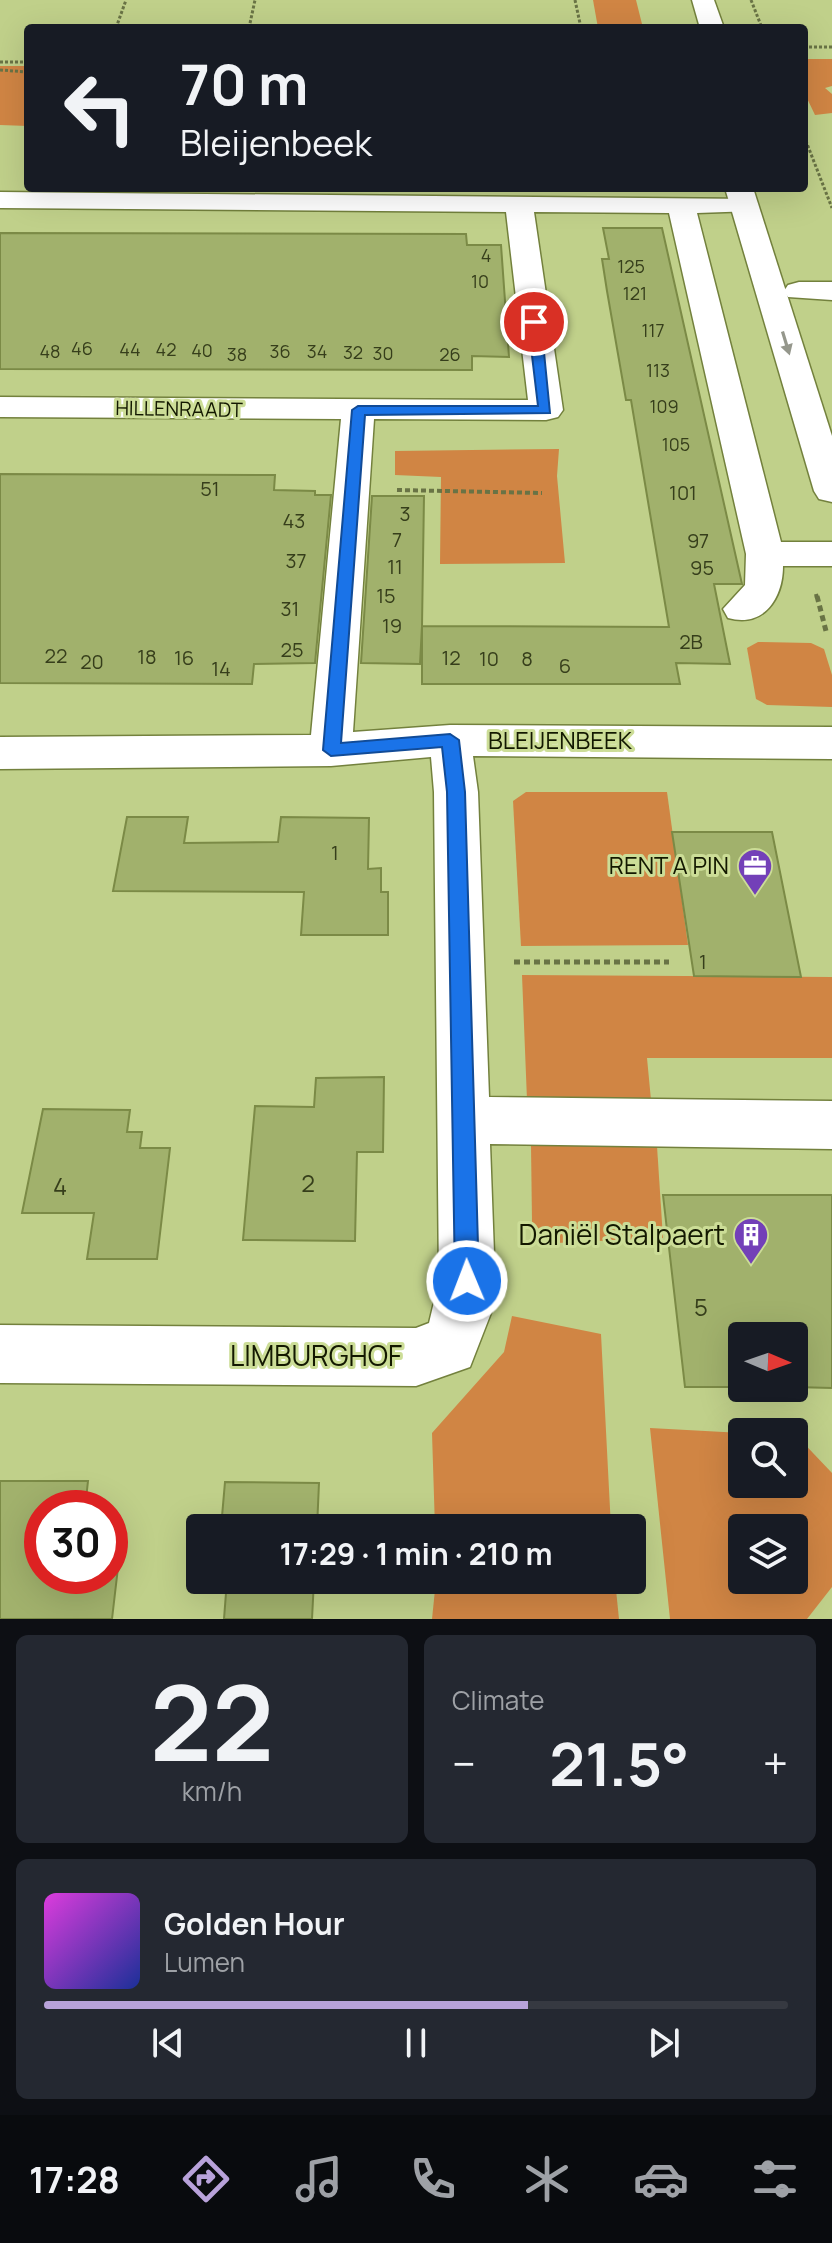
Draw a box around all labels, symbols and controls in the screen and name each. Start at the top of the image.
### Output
text: 70 m [180,45,308,122]
icon: left [48,56,152,160]
text: Bleijenbeek [180,118,372,167]
house number: 4 [481,243,491,267]
house number: 125 [617,254,645,278]
house number: 10 [471,269,489,293]
house number: 121 [623,281,647,305]
pin [500,288,568,356]
icon: arrive [512,300,556,344]
house number: 117 [641,318,665,342]
one-way arrow [780,331,792,355]
house number: 46 [71,336,93,360]
house number: 44 [119,337,141,361]
house number: 42 [156,337,176,361]
house number: 40 [191,338,213,362]
house number: 48 [39,339,61,363]
house number: 36 [269,339,291,363]
house number: 34 [307,339,327,363]
house number: 32 [343,340,363,364]
house number: 30 [373,341,393,365]
house number: 38 [227,342,247,366]
house number: 26 [439,342,461,366]
house number: 113 [646,358,670,382]
street label: HILLENRAADT [115,394,243,423]
house number: 109 [649,394,679,418]
house number: 105 [662,432,690,456]
house number: 51 [200,475,220,502]
house number: 101 [669,479,697,506]
house number: 3 [399,500,411,527]
house number: 43 [283,507,305,534]
house number: 7 [392,526,402,553]
house number: 97 [687,527,709,554]
house number: 37 [285,547,307,574]
house number: 11 [387,553,403,580]
house number: 95 [690,554,714,581]
house number: 15 [376,582,396,609]
house number: 31 [281,595,299,622]
house number: 19 [382,612,402,639]
house number: 2B [679,628,703,655]
house number: 25 [281,636,303,663]
house number: 22 [45,642,67,669]
house number: 18 [137,643,157,670]
house number: 16 [174,644,194,671]
house number: 12 [441,644,461,671]
house number: 10 [479,645,499,672]
house number: 8 [521,645,533,672]
house number: 20 [80,648,104,675]
house number: 6 [559,652,571,679]
house number: 14 [211,655,231,682]
street label: BLEIJENBEEK [488,723,633,756]
house number: 1 [331,839,339,866]
office icon: RENT A PIN [736,847,774,897]
place label: RENT A PIN [609,848,729,881]
house number: 1 [699,948,707,975]
house number: 2 [301,1166,315,1199]
house number: 4 [53,1169,67,1202]
place label: Daniël Stalpaert [519,1215,725,1253]
building icon: Daniël Stalpaert [732,1216,770,1266]
position arrow [425,1239,509,1323]
house number: 5 [694,1290,708,1323]
north arrow [728,1322,808,1402]
map controls [728,1322,808,1594]
street label: LIMBURGHOF [230,1336,402,1374]
button: search [728,1418,808,1498]
speed limit sign: 30 [24,1490,128,1594]
button: layers [728,1514,808,1594]
text: 17:29 · 1 min · 210 m [280,1533,552,1574]
text: 22 [150,1650,274,1792]
text: Climate [452,1682,544,1718]
text: 21.5° [549,1722,689,1804]
text: − [452,1733,476,1793]
text: + [763,1733,788,1793]
text: km/h [182,1773,242,1809]
text: Golden Hour [164,1903,345,1944]
text: Lumen [164,1944,245,1980]
icon: previous [146,2021,190,2065]
icon: pause [394,2021,438,2065]
icon: next [642,2021,686,2065]
icon: directions [178,2151,234,2207]
icon: music [291,2151,347,2207]
icon: phone [405,2151,461,2207]
icon: climate [519,2151,575,2207]
icon: car [633,2151,689,2207]
icon: filters [747,2151,803,2207]
text: 17:28 [29,2155,120,2204]

